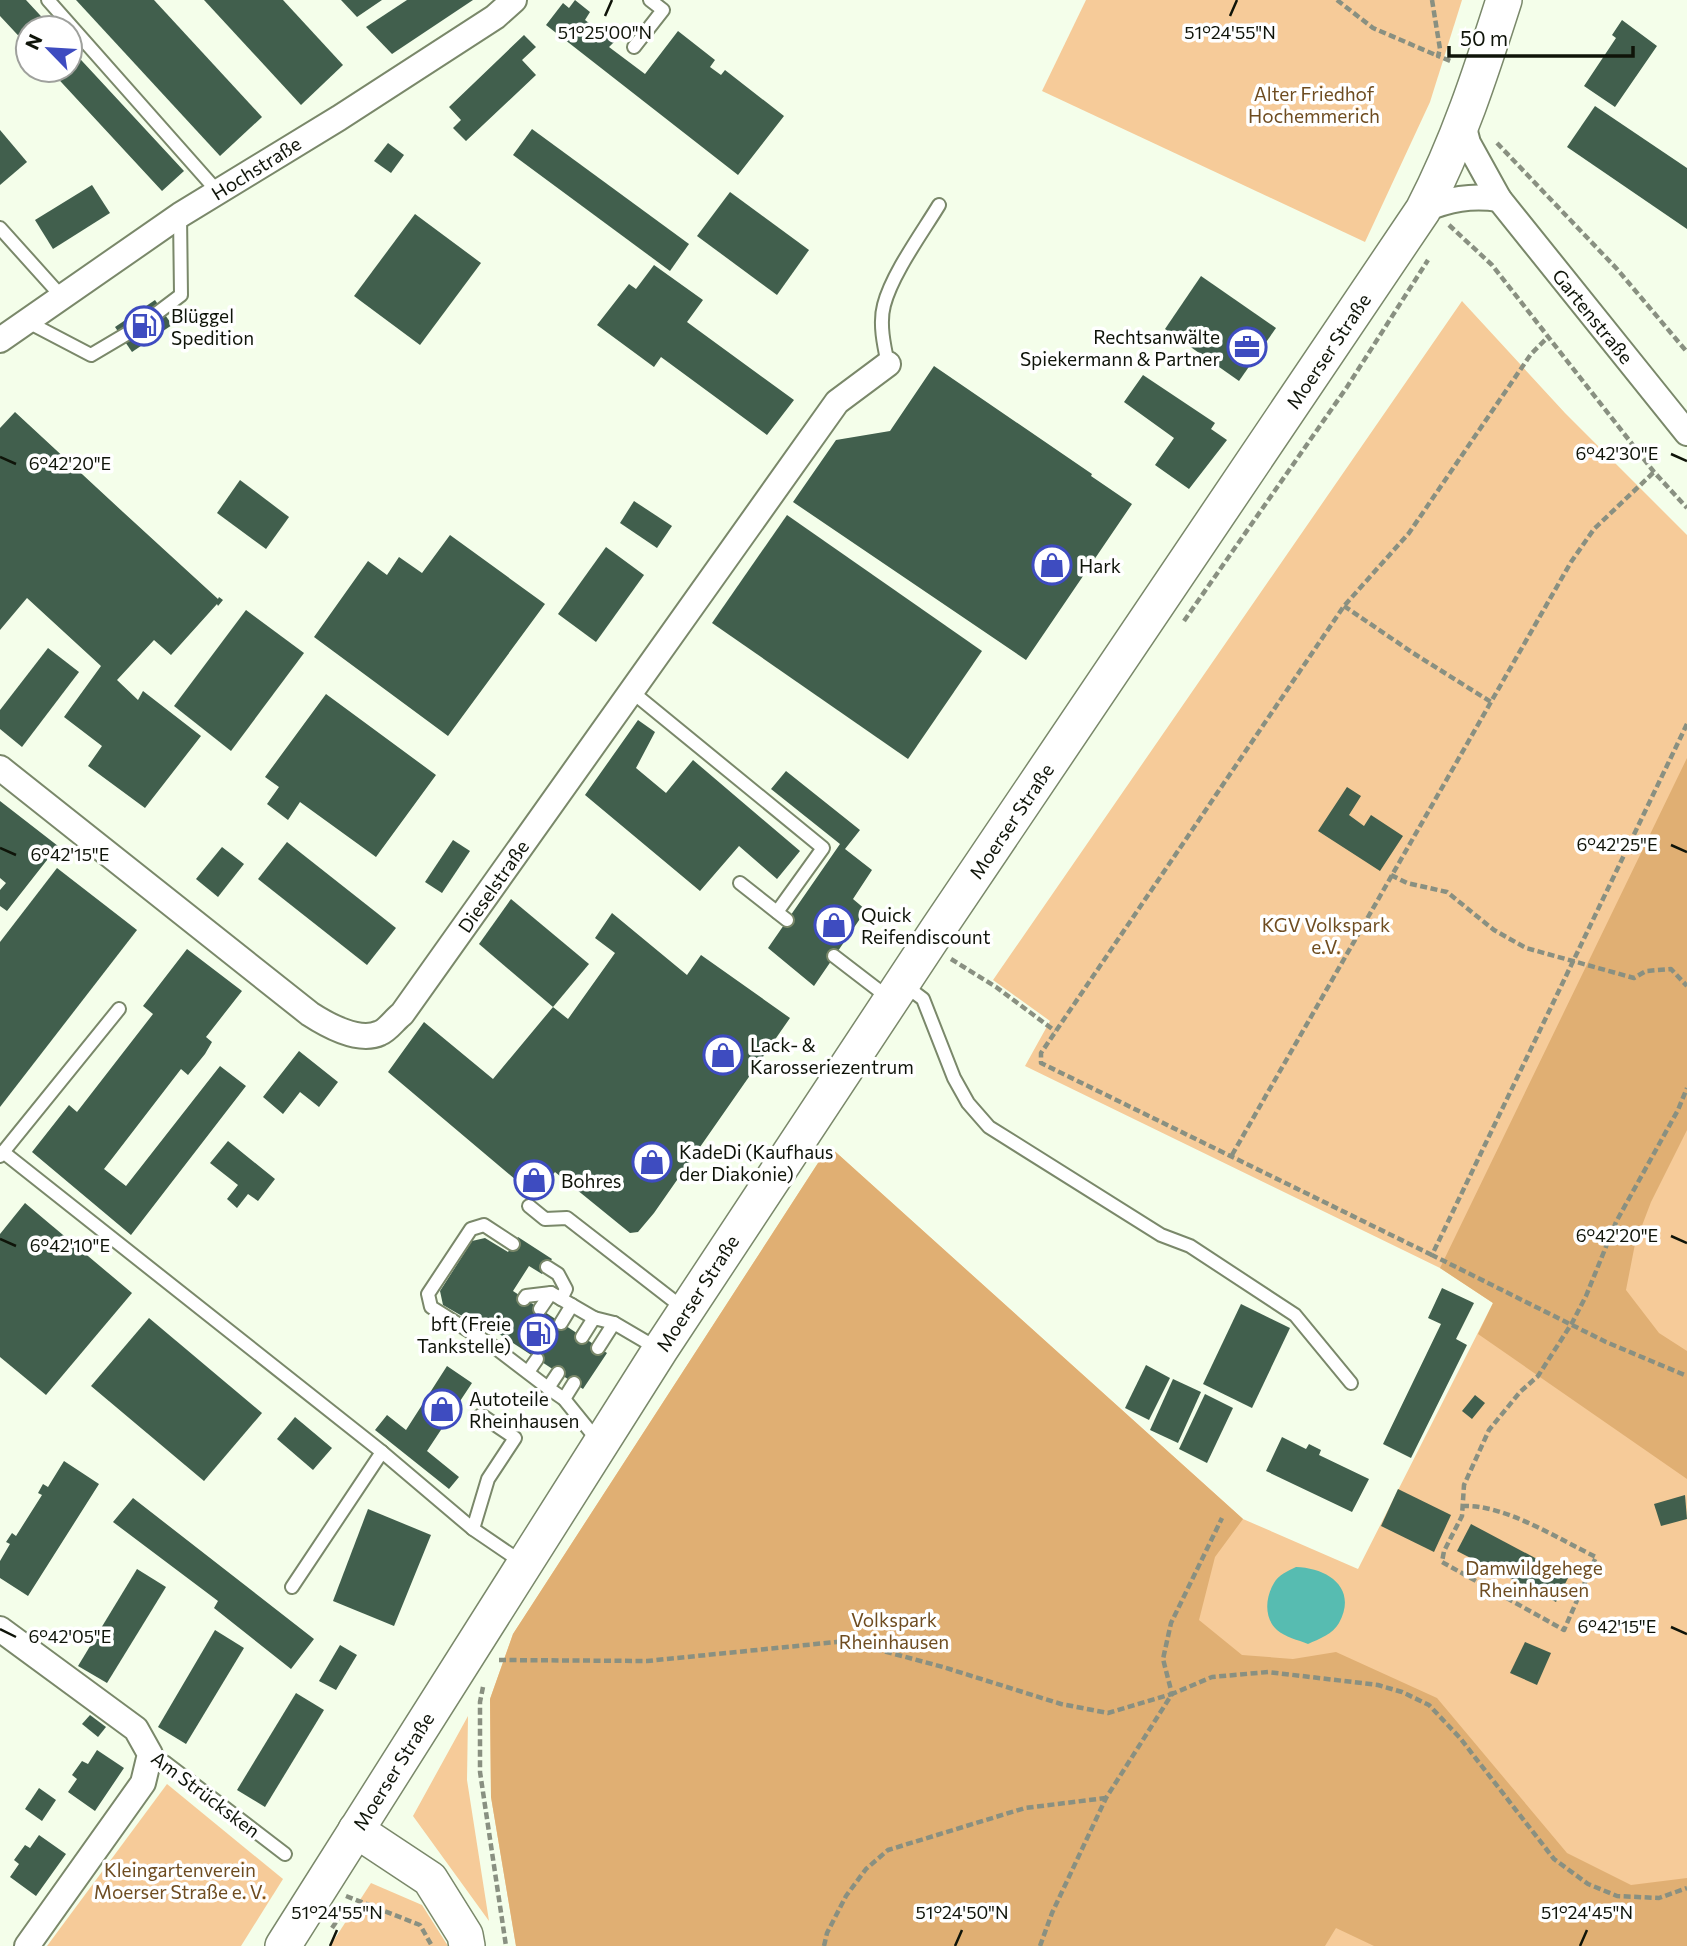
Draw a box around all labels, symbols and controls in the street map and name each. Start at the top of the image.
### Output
north arrow [14,14,84,84]
scale bar [1449,14,1633,58]
text: 51°25'00"N [558,21,652,43]
text: 51°24'55"N [1184,21,1276,43]
text: 50 m [1460,25,1508,50]
text: N [20,30,47,53]
park label: Alter Friedhof Hochemmerich [1248,82,1380,127]
street label: Hochstraße [207,131,305,205]
street label: Gartenstraße [1548,264,1638,368]
street label: Moerser Straße [1281,289,1375,413]
place label: Blüggel Spedition [171,304,254,349]
fuel station icon: Blüggel Spedition [123,305,165,347]
place label: Rechtsanwälte Spiekermann & Partner [1020,325,1220,370]
office icon: Rechtsanwälte Spiekermann & Partner [1226,326,1268,368]
text: 6°42'30"E [1576,442,1658,464]
text: 6°42'20"E [29,452,111,474]
shop icon: Hark [1031,544,1073,586]
place label: Hark [1079,554,1121,577]
street label: Moerser Straße [964,759,1058,883]
text: 6°42'25"E [1576,833,1658,855]
street label: Dieselstraße [453,835,533,937]
text: 6°42'15"E [31,843,109,865]
place label: Quick Reifendiscount [861,903,991,948]
shop icon: Quick Reifendiscount [813,904,855,946]
park label: KGV Volkspark e.V. [1262,913,1390,958]
place label: Lack- & Karosseriezentrum [750,1033,914,1078]
shop icon: Lack- & Karosseriezentrum [702,1034,744,1076]
place label: KadeDi (Kaufhaus der Diakonie) [679,1140,833,1185]
shop icon: KadeDi (Kaufhaus der Diakonie) [631,1141,673,1183]
shop icon: Bohres [513,1159,555,1201]
place label: Bohres [561,1169,621,1192]
text: 6°42'20"E [1576,1224,1658,1246]
street label: Moerser Straße [651,1230,743,1356]
text: 6°42'10"E [30,1234,110,1256]
place label: bft (Freie Tankstelle) [417,1312,511,1357]
fuel station icon: bft (Freie Tankstelle) [517,1313,559,1355]
place label: Autoteile Rheinhausen [469,1387,579,1432]
shop icon: Autoteile Rheinhausen [421,1388,463,1430]
park label: Damwildgehege Rheinhausen [1465,1556,1603,1601]
park label: Volkspark Rheinhausen [839,1608,949,1653]
text: 6°42'15"E [1578,1615,1656,1637]
text: 6°42'05"E [29,1625,111,1647]
street label: Moerser Straße [348,1708,438,1834]
street label: Am Strücksken [147,1746,265,1842]
park label: Kleingartenverein Moerser Straße e. V. [94,1858,266,1903]
text: 51°24'55"N [291,1901,383,1923]
text: 51°24'50"N [915,1901,1009,1923]
text: 51°24'45"N [1541,1901,1633,1923]

